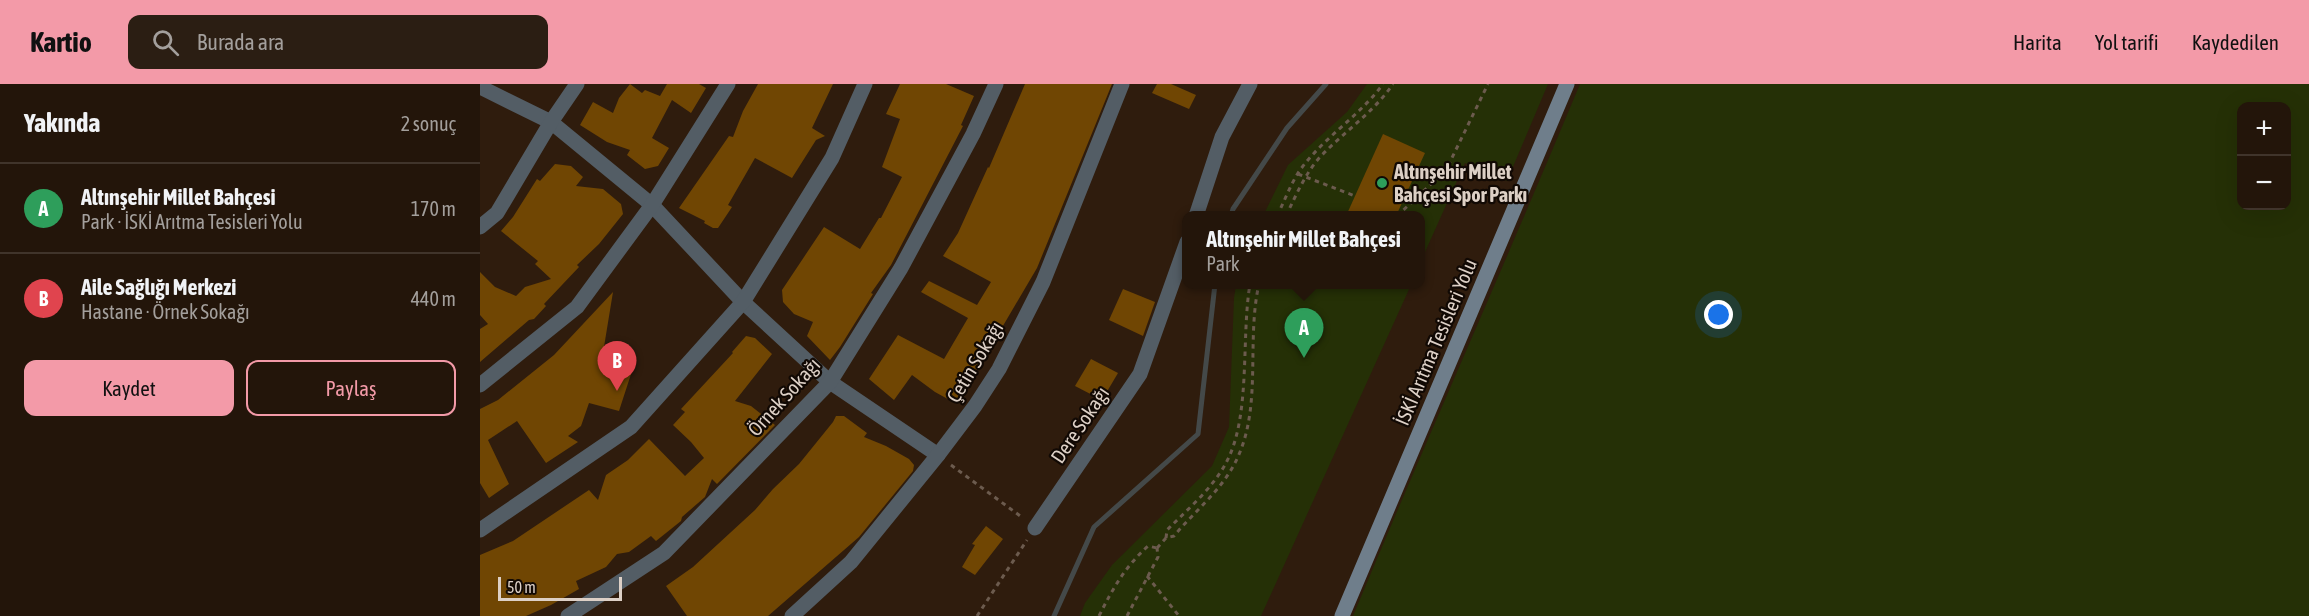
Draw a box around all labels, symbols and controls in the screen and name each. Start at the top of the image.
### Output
search box [128,15,548,69]
text: Kartio [30,26,92,58]
icon: search [149,26,182,59]
text: Burada ara [197,29,284,55]
text: Harita [2013,30,2062,54]
text: Yol tarifi [2095,30,2159,54]
text: Kaydedilen [2192,30,2279,54]
map controls [2237,102,2291,210]
button: + [2237,102,2291,156]
text: Yakında [24,108,100,138]
text: 2 sonuç [401,112,456,135]
button: − [2237,156,2291,210]
place label: Altınşehir Millet Bahçesi Spor Parkı [1393,160,1527,206]
marker: Altınşehir Millet Bahçesi Spor Parkı [1375,176,1389,190]
text: Altınşehir Millet Bahçesi [81,184,276,210]
text: A [39,197,48,220]
text: 170 m [411,197,456,220]
text: Park · İSKİ Arıtma Tesisleri Yolu [81,210,303,233]
popup [1182,211,1425,289]
text: Altınşehir Millet Bahçesi [1206,226,1401,252]
text: Park [1206,252,1240,275]
street label: İSKİ Arıtma Tesisleri Yolu [1390,255,1481,428]
text: Aile Sağlığı Merkezi [81,274,236,300]
text: B [39,287,48,310]
text: 440 m [411,287,456,310]
text: Hastane · Örnek Sokağı [81,300,250,323]
your location [1704,300,1733,329]
pin: A [1284,308,1324,358]
street label: Çetin Sokağı [942,317,1008,406]
pin: B [598,342,636,391]
street label: Örnek Sokağı [743,353,825,440]
button: Kaydet [24,360,234,416]
button: Paylaş [246,360,456,416]
street label: Dere Sokağı [1046,382,1113,467]
scale bar [498,574,622,602]
text: 50 m [507,578,536,596]

